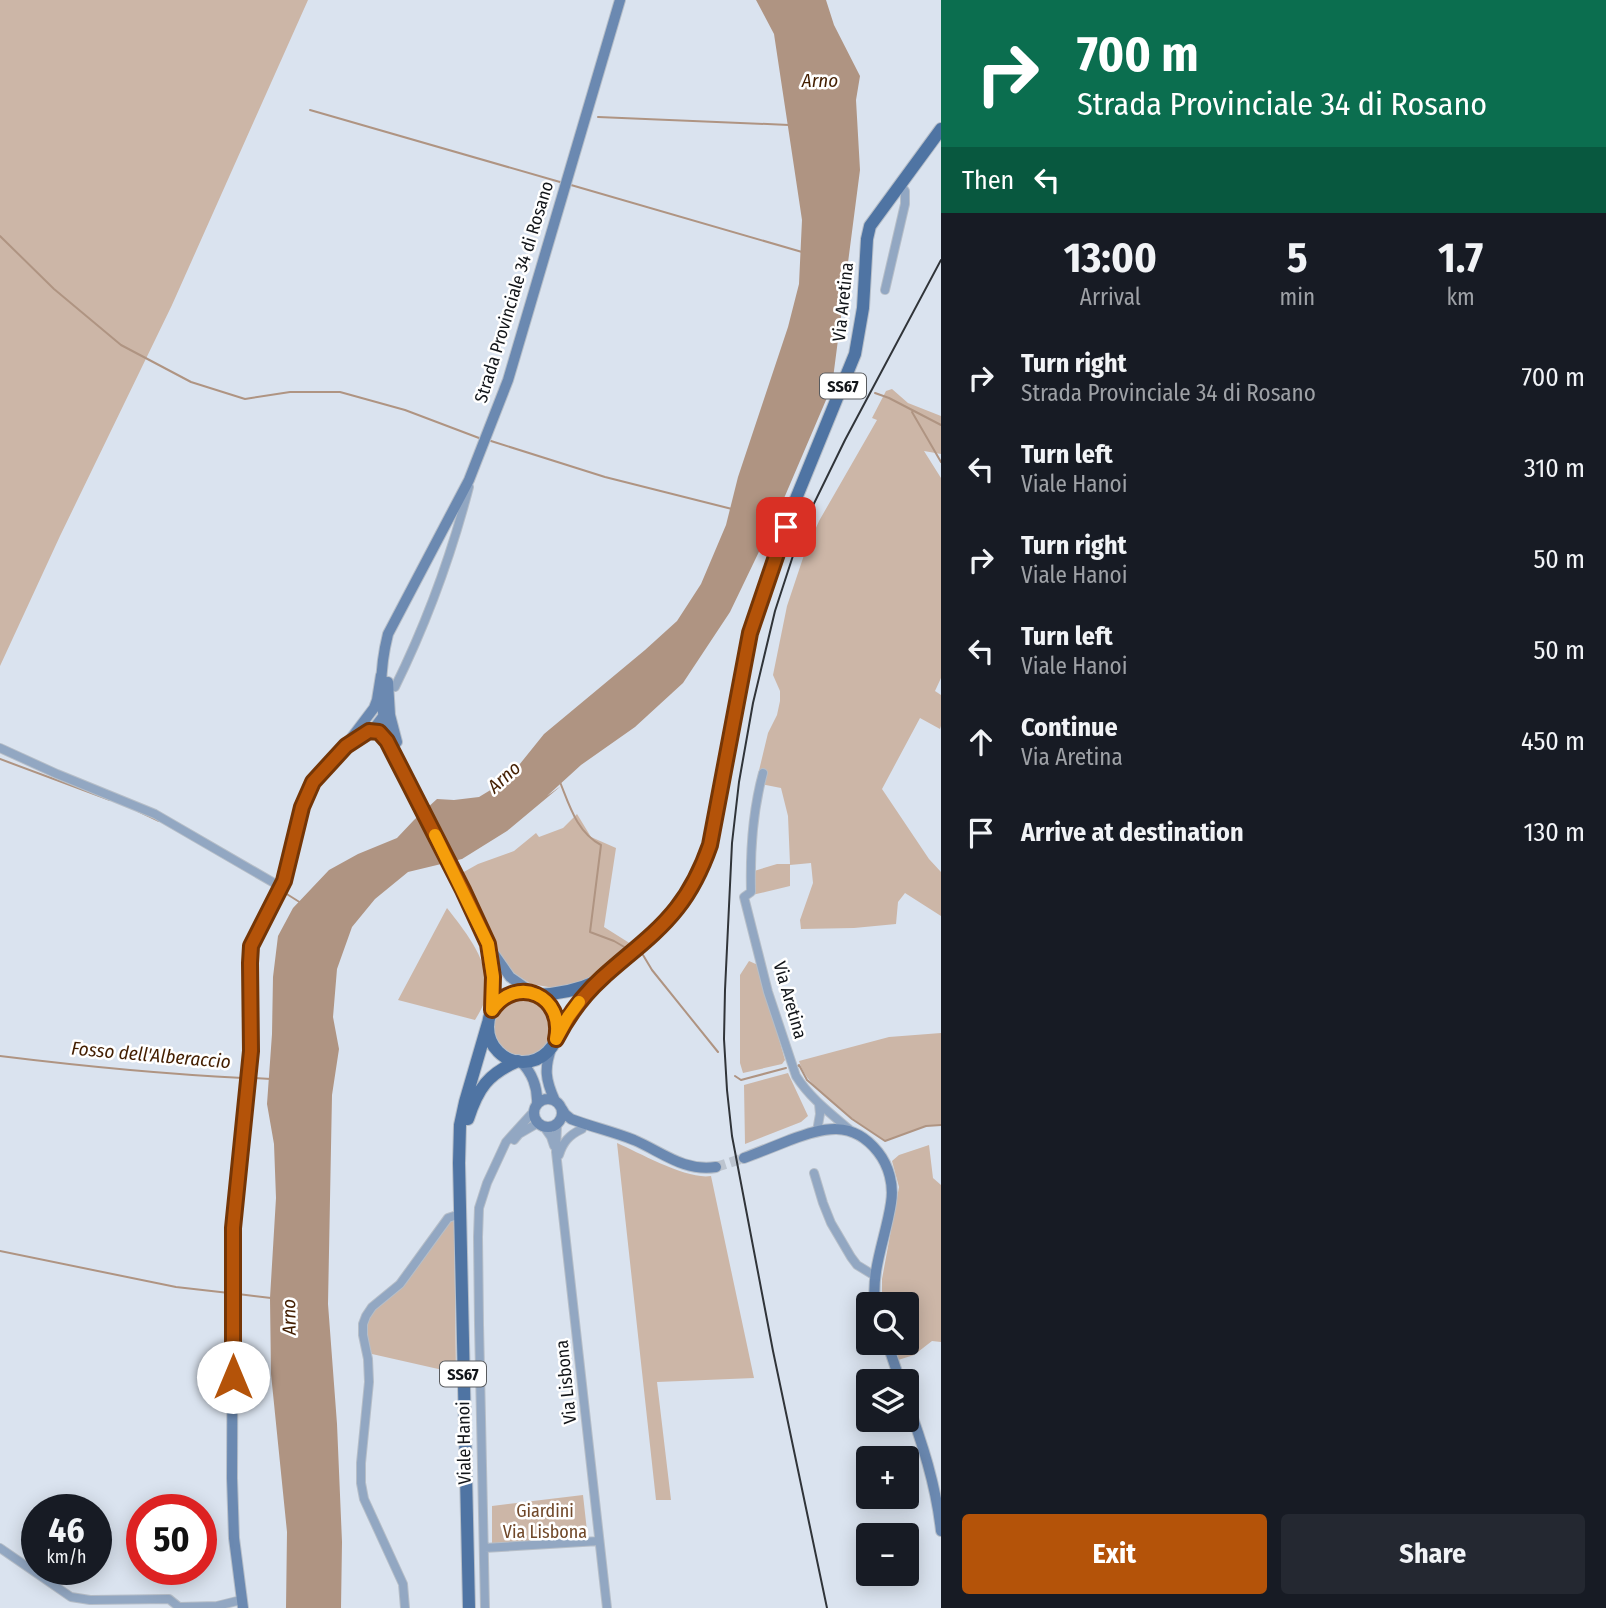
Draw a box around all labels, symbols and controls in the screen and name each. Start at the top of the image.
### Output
text: 700 m [1077,25,1199,84]
icon: right [962,28,1053,119]
water label: Arno [801,69,838,92]
text: Strada Provinciale 34 di Rosano [1077,85,1487,123]
icon: left [1028,161,1066,199]
text: Then [962,165,1014,196]
street label: Strada Provinciale 34 di Rosano [470,178,558,406]
text: 13:00 [1064,233,1157,283]
text: 5 [1287,233,1308,283]
text: 1.7 [1438,233,1483,283]
street label: Via Aretina [828,261,858,343]
text: Arrival [1080,283,1141,311]
text: min [1280,283,1315,311]
text: km [1446,283,1475,311]
text: Turn right [1021,348,1127,379]
icon: right [962,359,1000,397]
text: 700 m [1522,362,1585,393]
road number: SS67 [820,374,866,398]
text: Strada Provinciale 34 di Rosano [1021,379,1316,407]
text: Turn left [1021,439,1113,470]
icon: left [962,450,1000,488]
text: 310 m [1524,453,1585,484]
text: Viale Hanoi [1021,470,1128,498]
pin [756,497,816,557]
icon: arrive [767,508,805,546]
text: Turn right [1021,530,1127,561]
icon: right [962,541,1000,579]
text: 50 m [1533,544,1585,575]
text: Viale Hanoi [1021,561,1128,589]
text: Turn left [1021,621,1113,652]
icon: left [962,632,1000,670]
text: 50 m [1533,635,1585,666]
text: Viale Hanoi [1021,652,1128,680]
text: Continue [1021,712,1118,743]
icon: ahead [962,723,1000,761]
text: 450 m [1521,726,1585,757]
text: Via Aretina [1021,743,1123,771]
water label: Arno [482,756,525,798]
icon: arrive [962,814,1000,852]
text: Arrive at destination [1021,817,1244,848]
text: 130 m [1523,817,1585,848]
street label: Via Aretina [768,959,812,1041]
water label: Fosso dell'Alberaccio [70,1037,232,1073]
map controls [856,1292,919,1586]
button: search [856,1292,919,1355]
water label: Arno [277,1299,301,1336]
street label: Via Lisbona [551,1339,581,1425]
position arrow [196,1340,270,1414]
road number: SS67 [440,1362,486,1386]
button: layers [856,1369,919,1432]
street label: Viale Hanoi [452,1401,476,1485]
button: + [856,1446,919,1509]
speed limit sign: 50 [126,1494,217,1585]
park label: Giardini Via Lisbona [503,1500,587,1543]
text: 46 [48,1509,85,1551]
button: Exit [962,1514,1267,1594]
button: Share [1281,1514,1585,1594]
button: − [856,1523,919,1586]
text: km/h [46,1546,87,1568]

